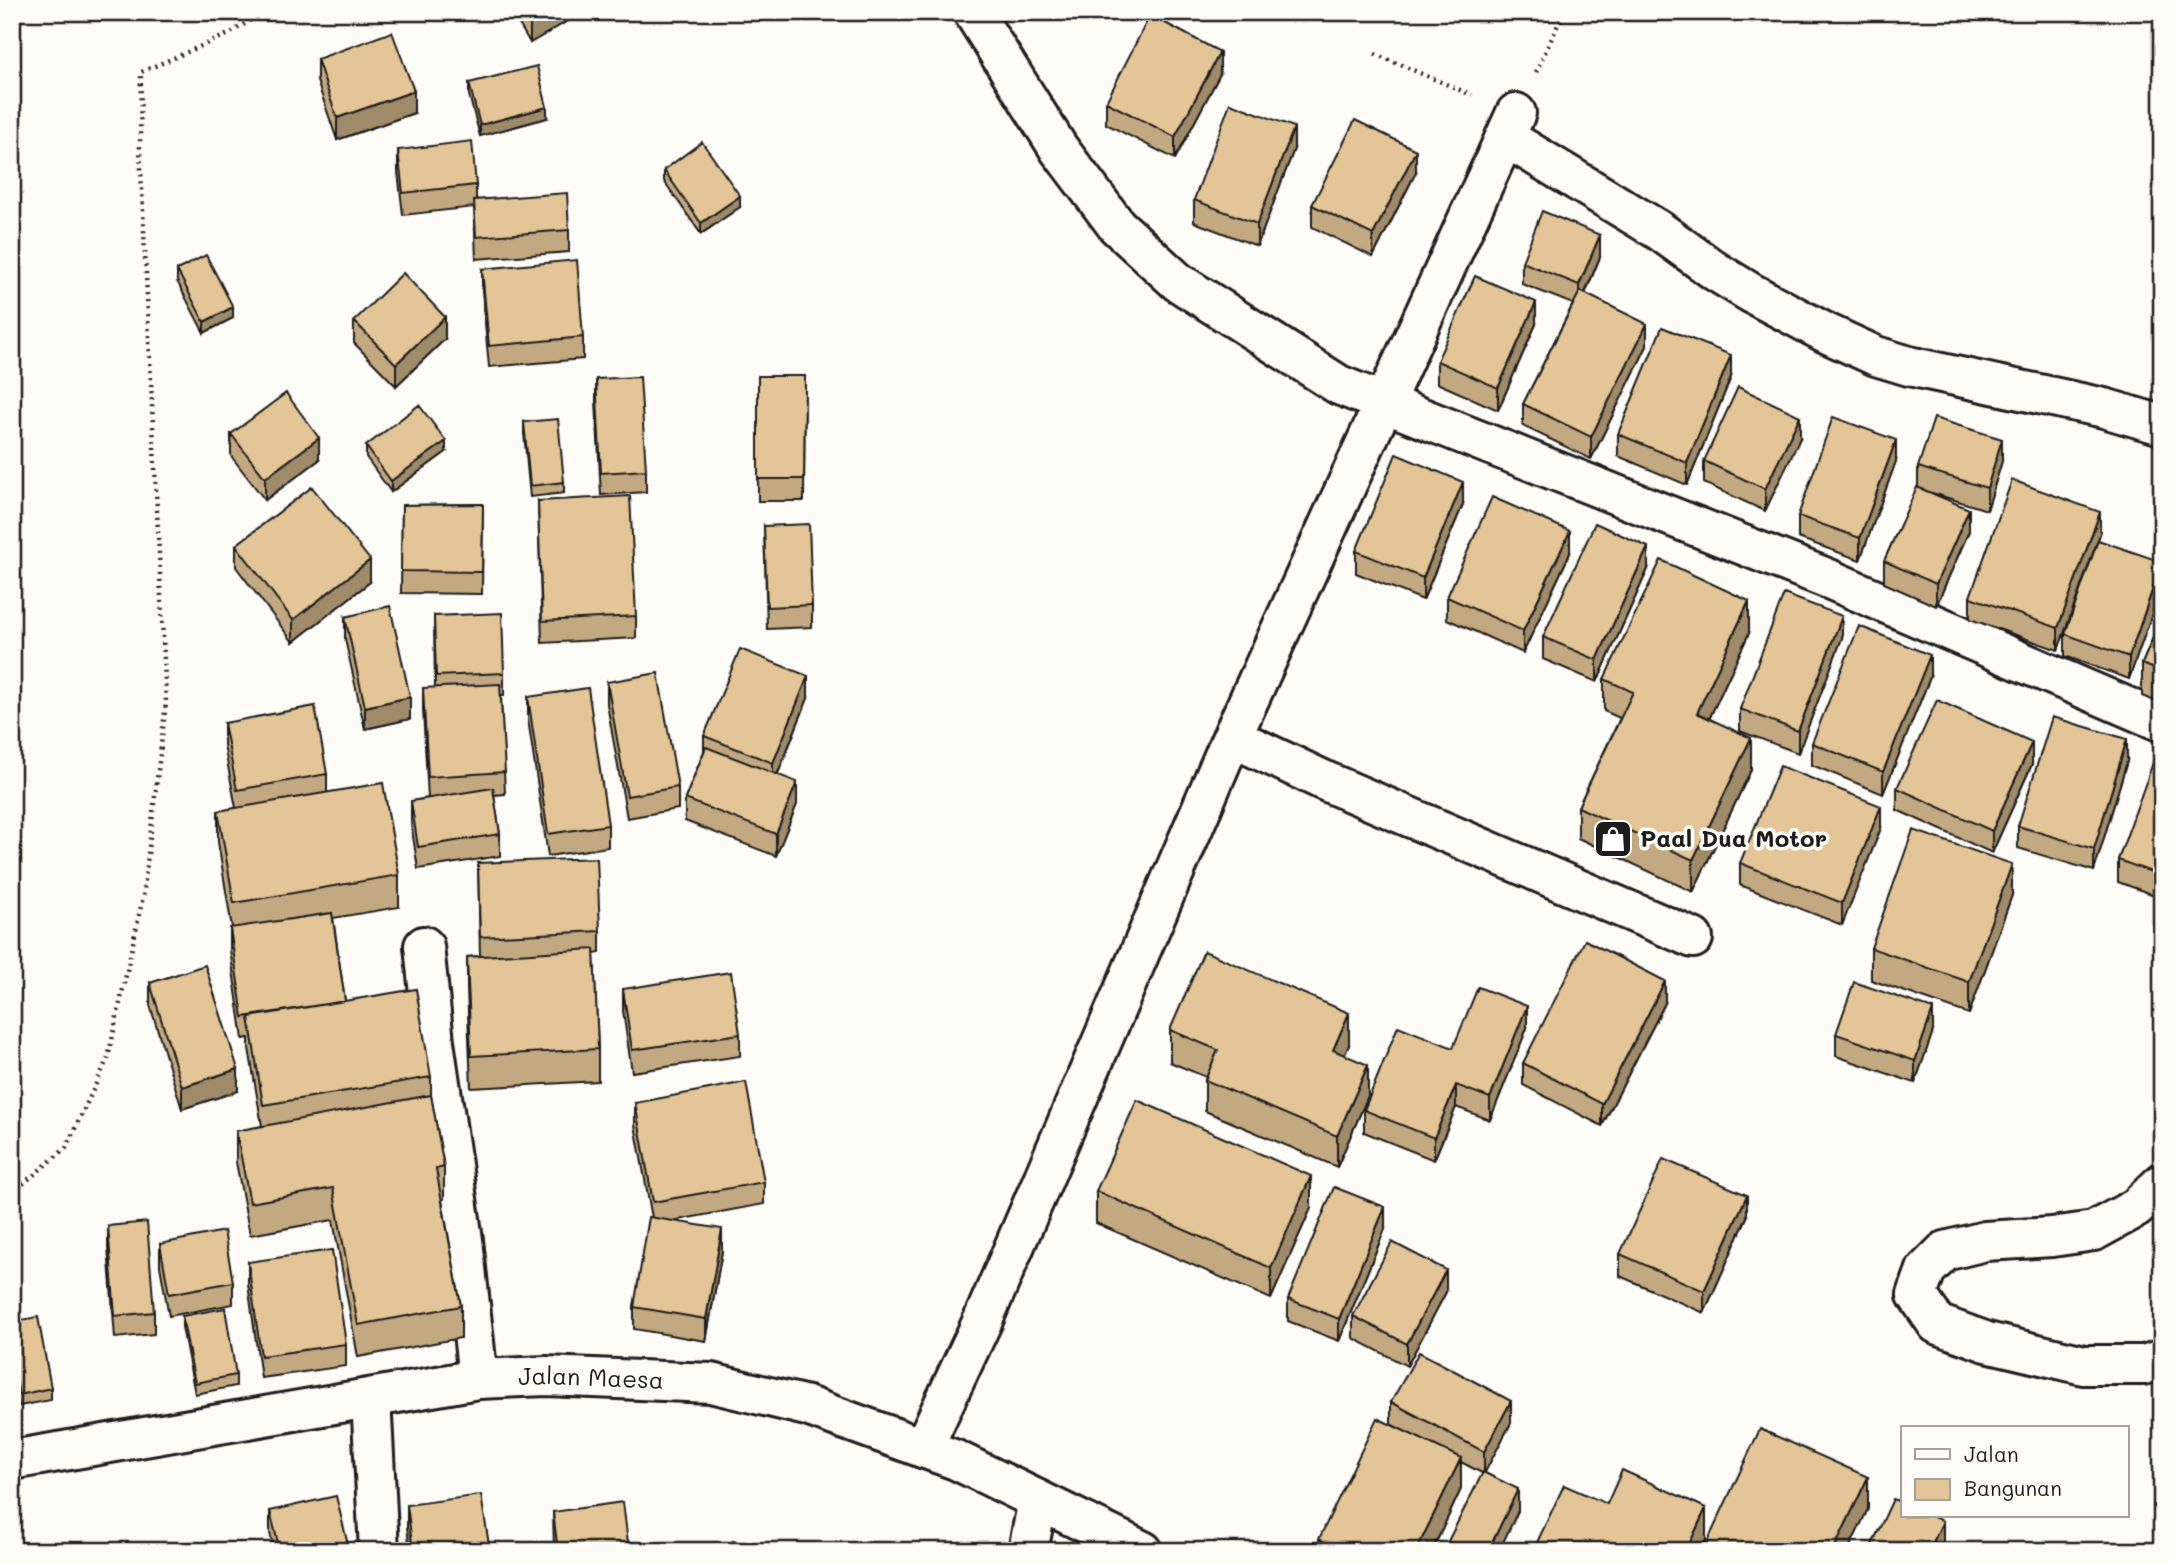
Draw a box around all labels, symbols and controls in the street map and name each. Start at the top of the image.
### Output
shop icon: Paal Dua Motor [1592,818,1634,860]
place label: Paal Dua Motor [1640,822,1827,853]
street label: Jalan Maesa [517,1359,664,1395]
legend [1901,1426,2128,1518]
text: Jalan [1964,1440,2019,1467]
text: Bangunan [1964,1474,2062,1501]

